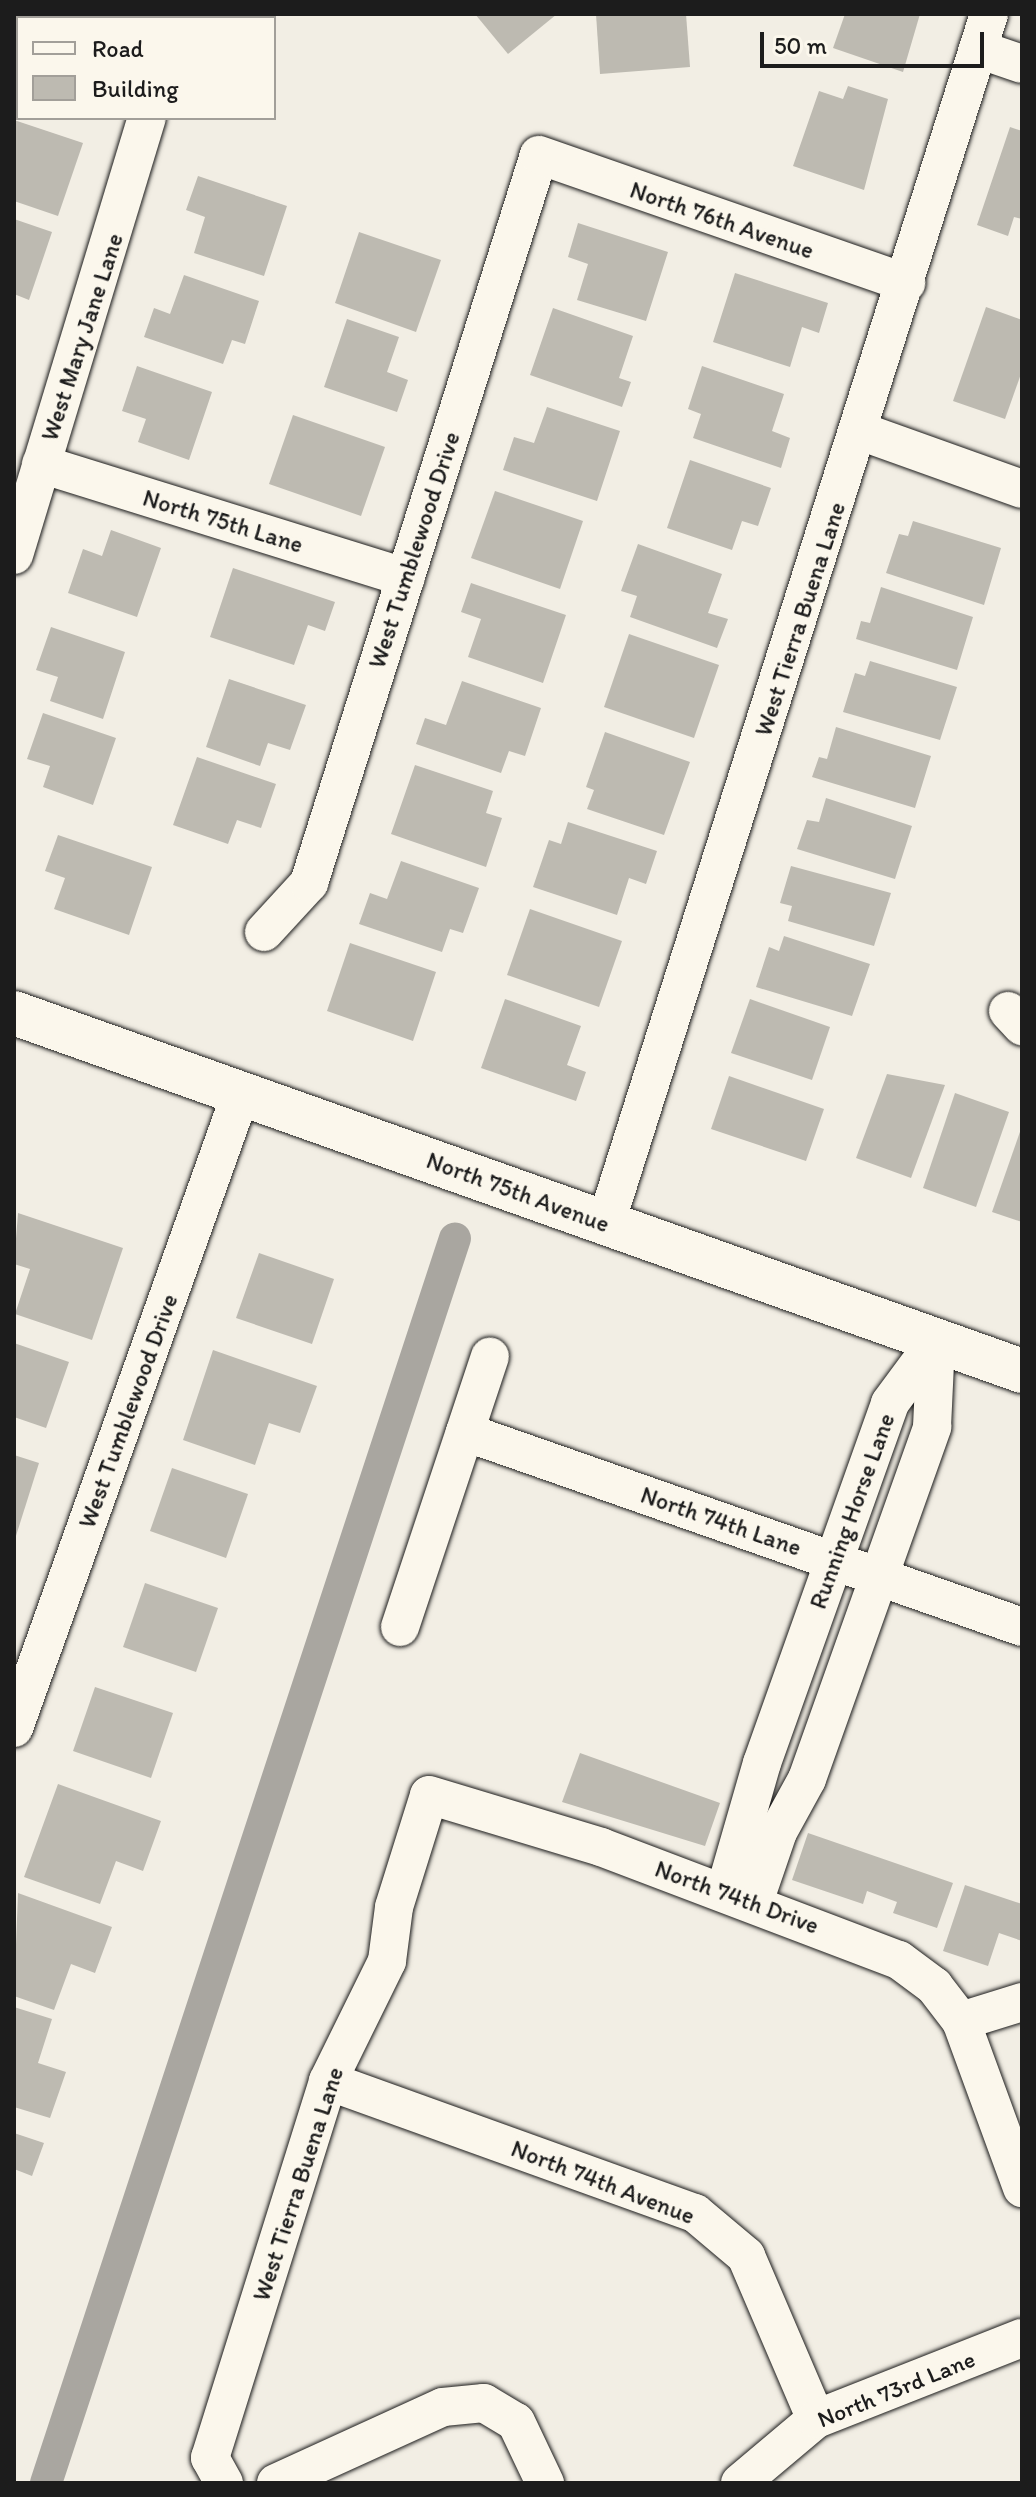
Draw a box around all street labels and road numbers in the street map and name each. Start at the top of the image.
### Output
street label: North 76th Avenue [627,175,817,265]
street label: West Mary Jane Lane [35,229,129,445]
street label: West Tumblewood Drive [362,429,466,671]
street label: North 75th Lane [139,483,307,559]
street label: West Tierra Buena Lane [748,498,852,740]
street label: North 75th Avenue [423,1146,613,1238]
street label: West Tumblewood Drive [73,1291,183,1531]
street label: Running Horse Lane [803,1409,901,1613]
street label: North 74th Lane [637,1480,805,1562]
street label: North 74th Drive [651,1854,823,1940]
street label: West Tierra Buena Lane [246,2063,350,2305]
street label: North 74th Avenue [508,2134,698,2230]
street label: North 73rd Lane [813,2344,979,2434]

